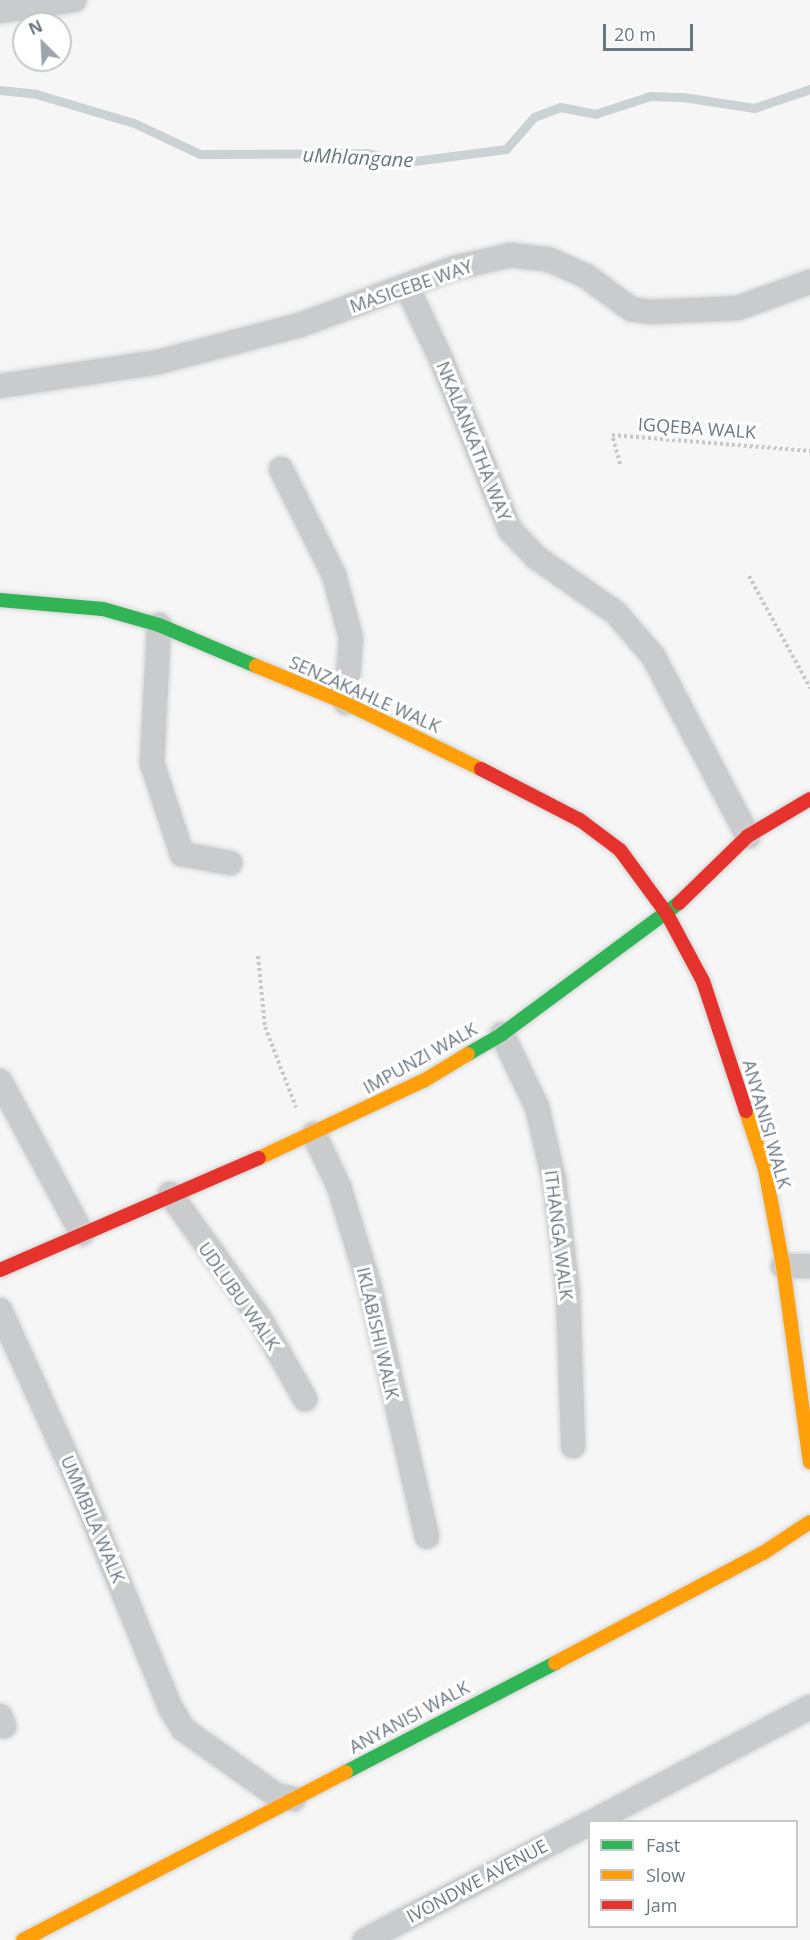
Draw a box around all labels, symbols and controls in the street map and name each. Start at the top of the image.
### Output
north arrow [12,12,72,72]
scale bar [606,12,696,50]
text: N [25,15,46,40]
text: 20 m [614,22,656,46]
water label: uMhlangane [302,142,414,172]
street label: MASICEBE WAY [347,255,475,317]
street label: NKALANKATHA WAY [432,358,516,524]
street label: IGQEBA WALK [637,413,757,443]
street label: SENZAKAHLE WALK [286,651,444,737]
street label: IMPUNZI WALK [359,1018,481,1098]
street label: ANYANISI WALK [738,1057,796,1191]
street label: ITHANGA WALK [540,1169,578,1301]
street label: UDLUBU WALK [194,1238,284,1354]
street label: IKLABISHI WALK [352,1265,404,1401]
street label: UMMBILA WALK [56,1452,130,1586]
street label: ANYANISI WALK [345,1676,473,1758]
legend [588,1820,798,1928]
text: Fast [646,1833,680,1857]
street label: IVONDWE AVENUE [403,1835,551,1927]
text: Slow [646,1863,685,1887]
text: Jam [646,1893,678,1917]

